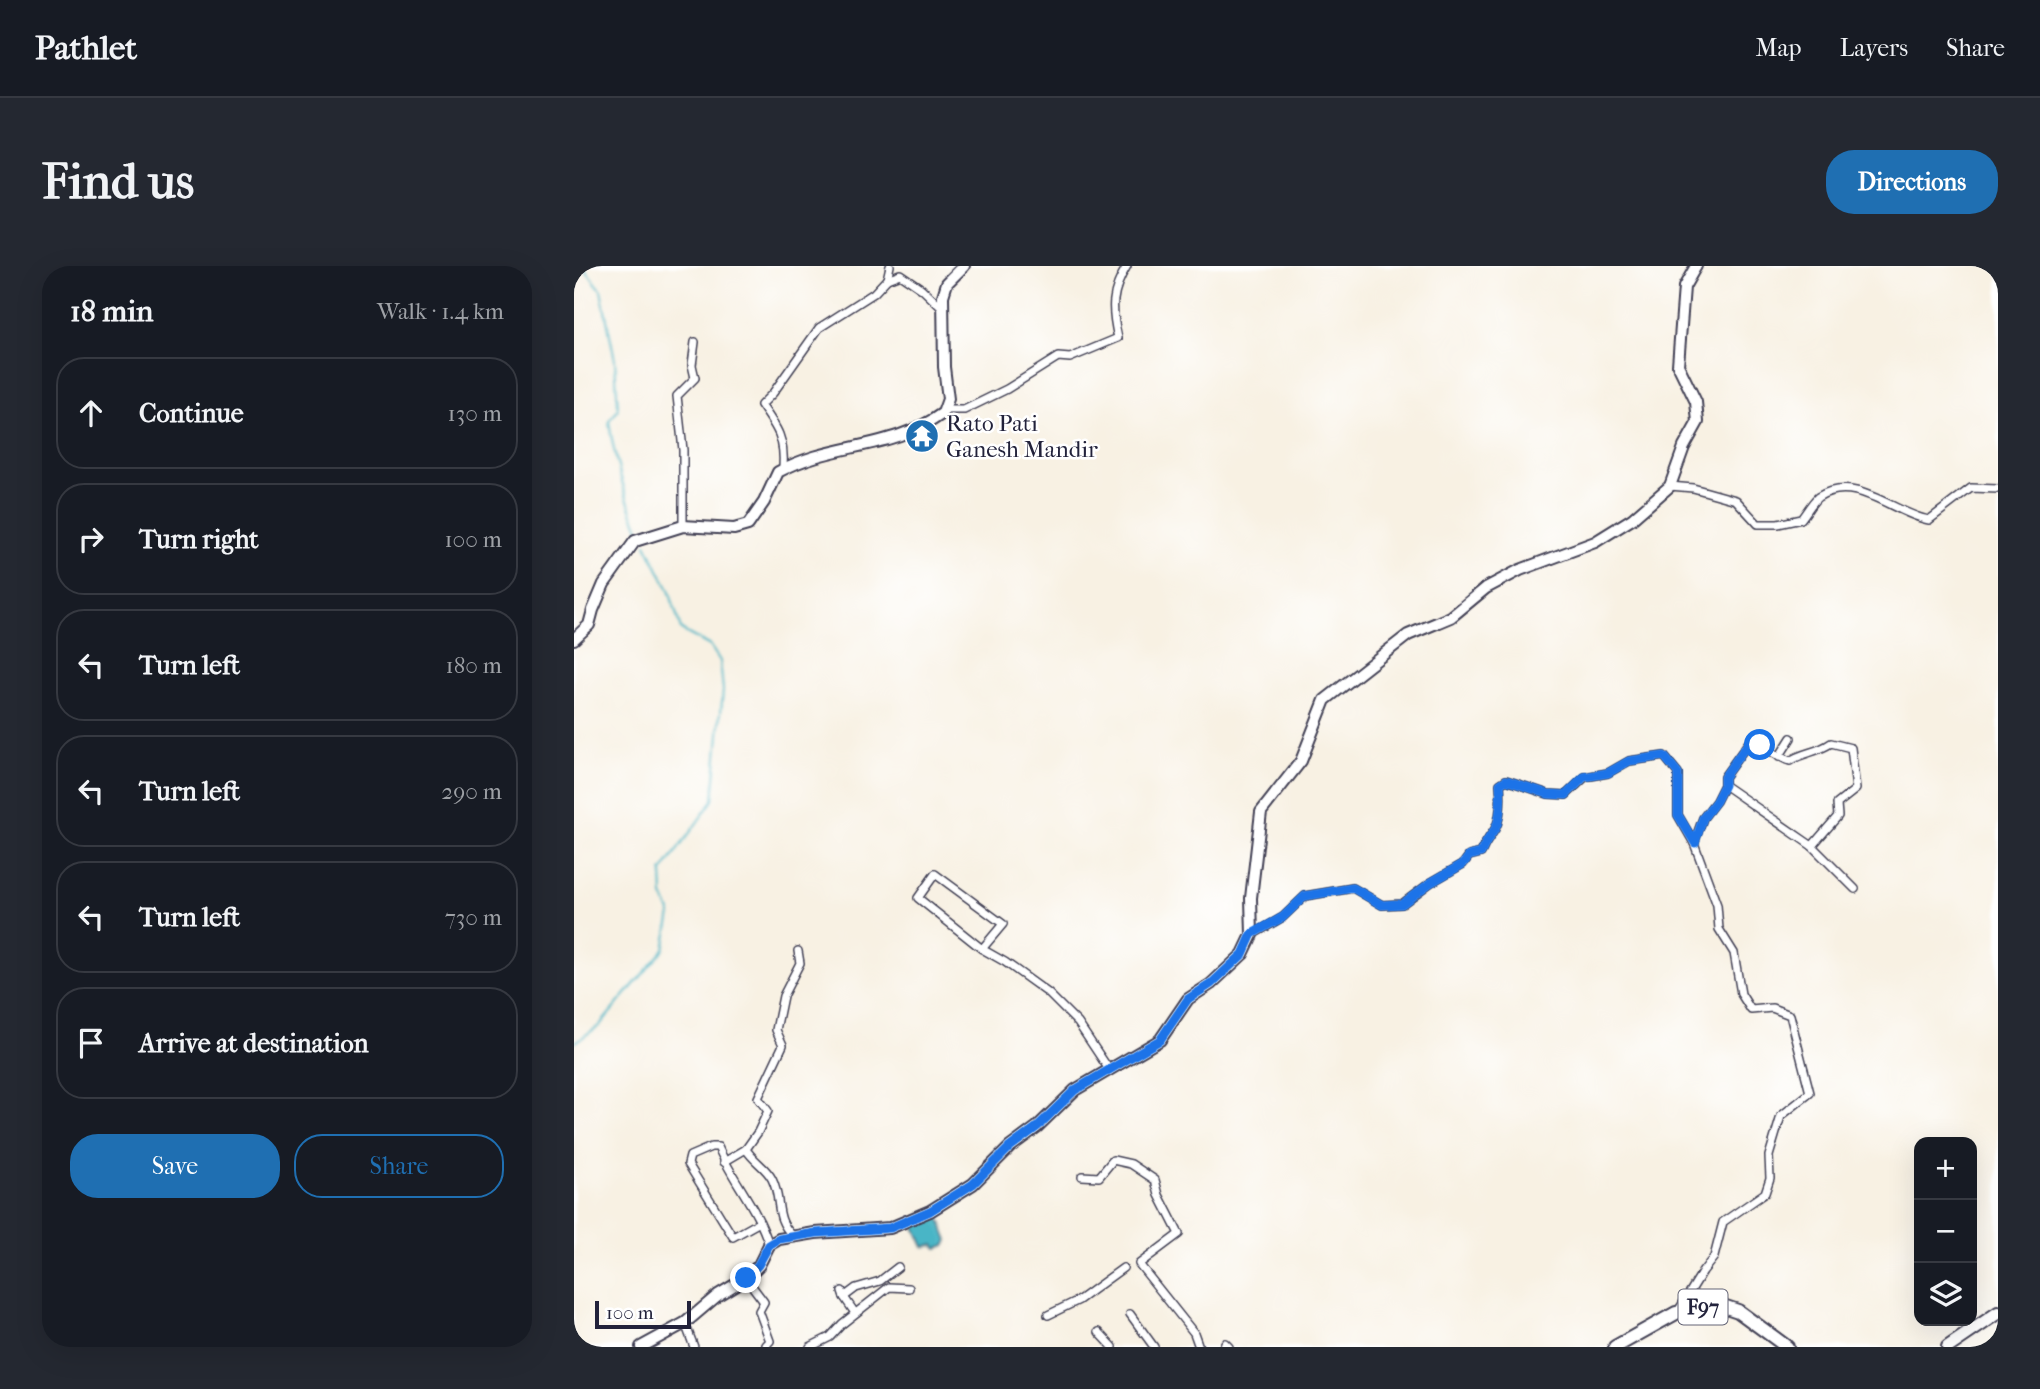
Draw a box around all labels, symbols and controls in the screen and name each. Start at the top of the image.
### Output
text: Pathlet [35,29,137,68]
text: Map [1756,34,1802,62]
text: Layers [1840,34,1908,62]
text: Share [1946,34,2005,62]
button: Directions [1826,150,1998,214]
text: Find us [42,153,194,211]
text: 18 min [70,294,153,329]
text: Walk · 1.4 km [377,298,504,325]
icon: ahead [72,394,110,432]
text: Continue [139,398,244,429]
text: 130 m [448,400,502,427]
place label: Rato Pati Ganesh Mandir [946,410,1098,463]
temple icon: Rato Pati Ganesh Mandir [903,417,941,455]
icon: right [72,520,110,558]
text: Turn right [139,524,259,555]
text: 100 m [444,526,502,553]
icon: left [72,646,110,684]
text: Turn left [139,650,240,681]
text: 180 m [445,652,502,679]
route start [1744,729,1775,760]
icon: left [72,772,110,810]
text: Turn left [139,776,240,807]
text: 290 m [441,778,502,805]
icon: left [72,898,110,936]
text: Turn left [139,902,240,933]
text: 730 m [445,904,502,931]
icon: arrive [72,1024,110,1062]
text: Arrive at destination [139,1028,369,1059]
button: Save [70,1134,280,1198]
button: Share [294,1134,504,1198]
map controls [1914,1137,1977,1326]
button: + [1914,1137,1977,1200]
button: − [1914,1200,1977,1263]
route end [730,1262,761,1293]
button: layers [1914,1263,1977,1326]
road number: F97 [1678,1290,1728,1324]
scale bar [595,1298,691,1330]
text: 100 m [606,1302,654,1324]

